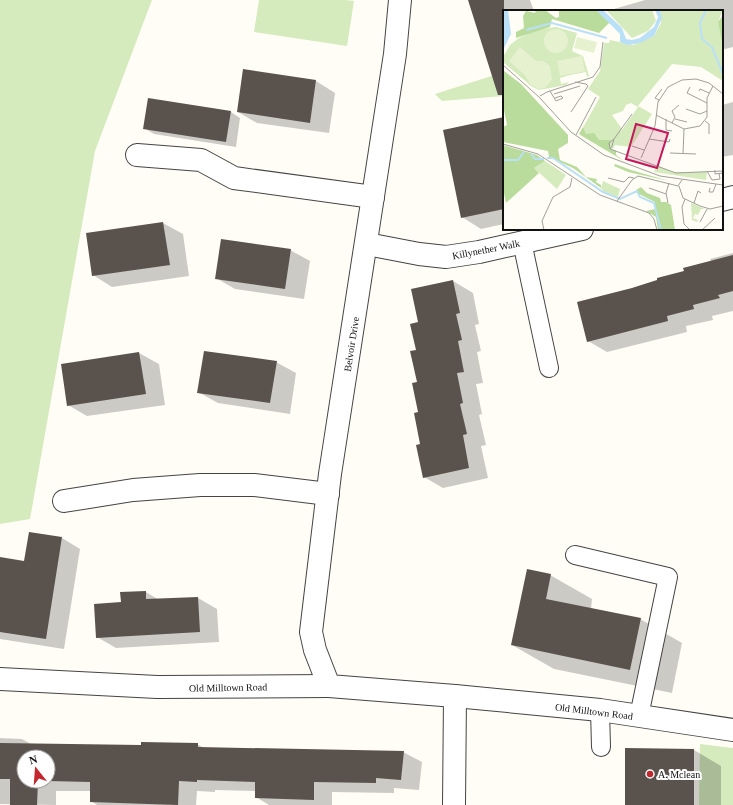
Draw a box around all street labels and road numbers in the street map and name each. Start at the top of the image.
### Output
street label: Killynether Walk [451,238,521,261]
street label: Belvoir Drive [342,315,361,372]
street label: Old Milltown Road [189,681,267,694]
street label: Old Milltown Road [554,701,633,722]

